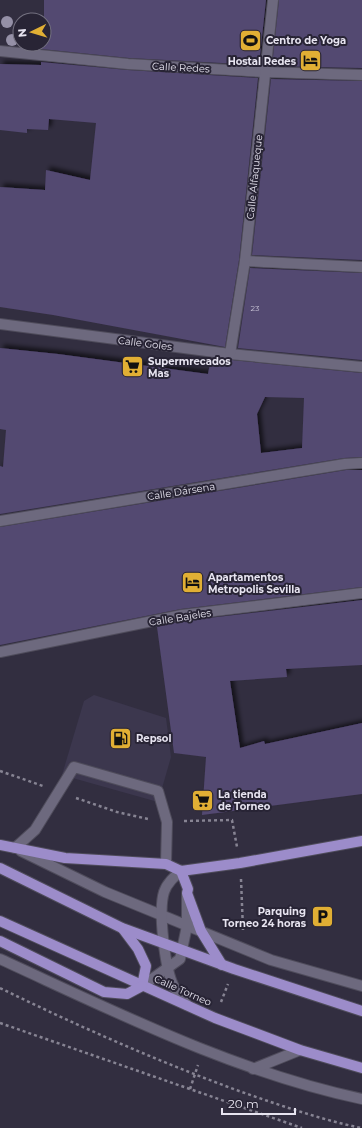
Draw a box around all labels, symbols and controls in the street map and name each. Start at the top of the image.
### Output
north arrow [12,12,52,52]
sports icon: Centro de Yoga [237,27,263,53]
text: N [15,28,29,38]
place label: Centro de Yoga [266,34,346,47]
hotel icon: Hostal Redes [298,48,324,74]
place label: Hostal Redes [228,55,297,68]
street label: Calle Redes [152,59,210,76]
street label: Calle Alfaqueque [244,134,265,220]
house number: 23 [250,303,260,313]
street label: Calle Goles [117,334,173,353]
supermarket icon: Supermrecados Mas [120,354,146,380]
place label: Supermrecados Mas [148,355,231,380]
street label: Calle Dársena [146,480,216,503]
hotel icon: Apartamentos Metropolis Sevilla [179,570,205,596]
place label: Apartamentos Metropolis Sevilla [207,571,300,596]
street label: Calle Bajeles [148,606,212,629]
fuel station icon: Repsol [108,725,134,751]
place label: Repsol [136,732,171,745]
supermarket icon: La tienda de Torneo [190,787,216,813]
place label: La tienda de Torneo [218,788,271,813]
parking icon: Parquing Torneo 24 horas [309,904,335,930]
place label: Parquing Torneo 24 horas [222,905,307,930]
street label: Calle Torneo [152,972,213,1009]
scale bar [222,1090,295,1116]
text: 20 m [228,1096,259,1111]

